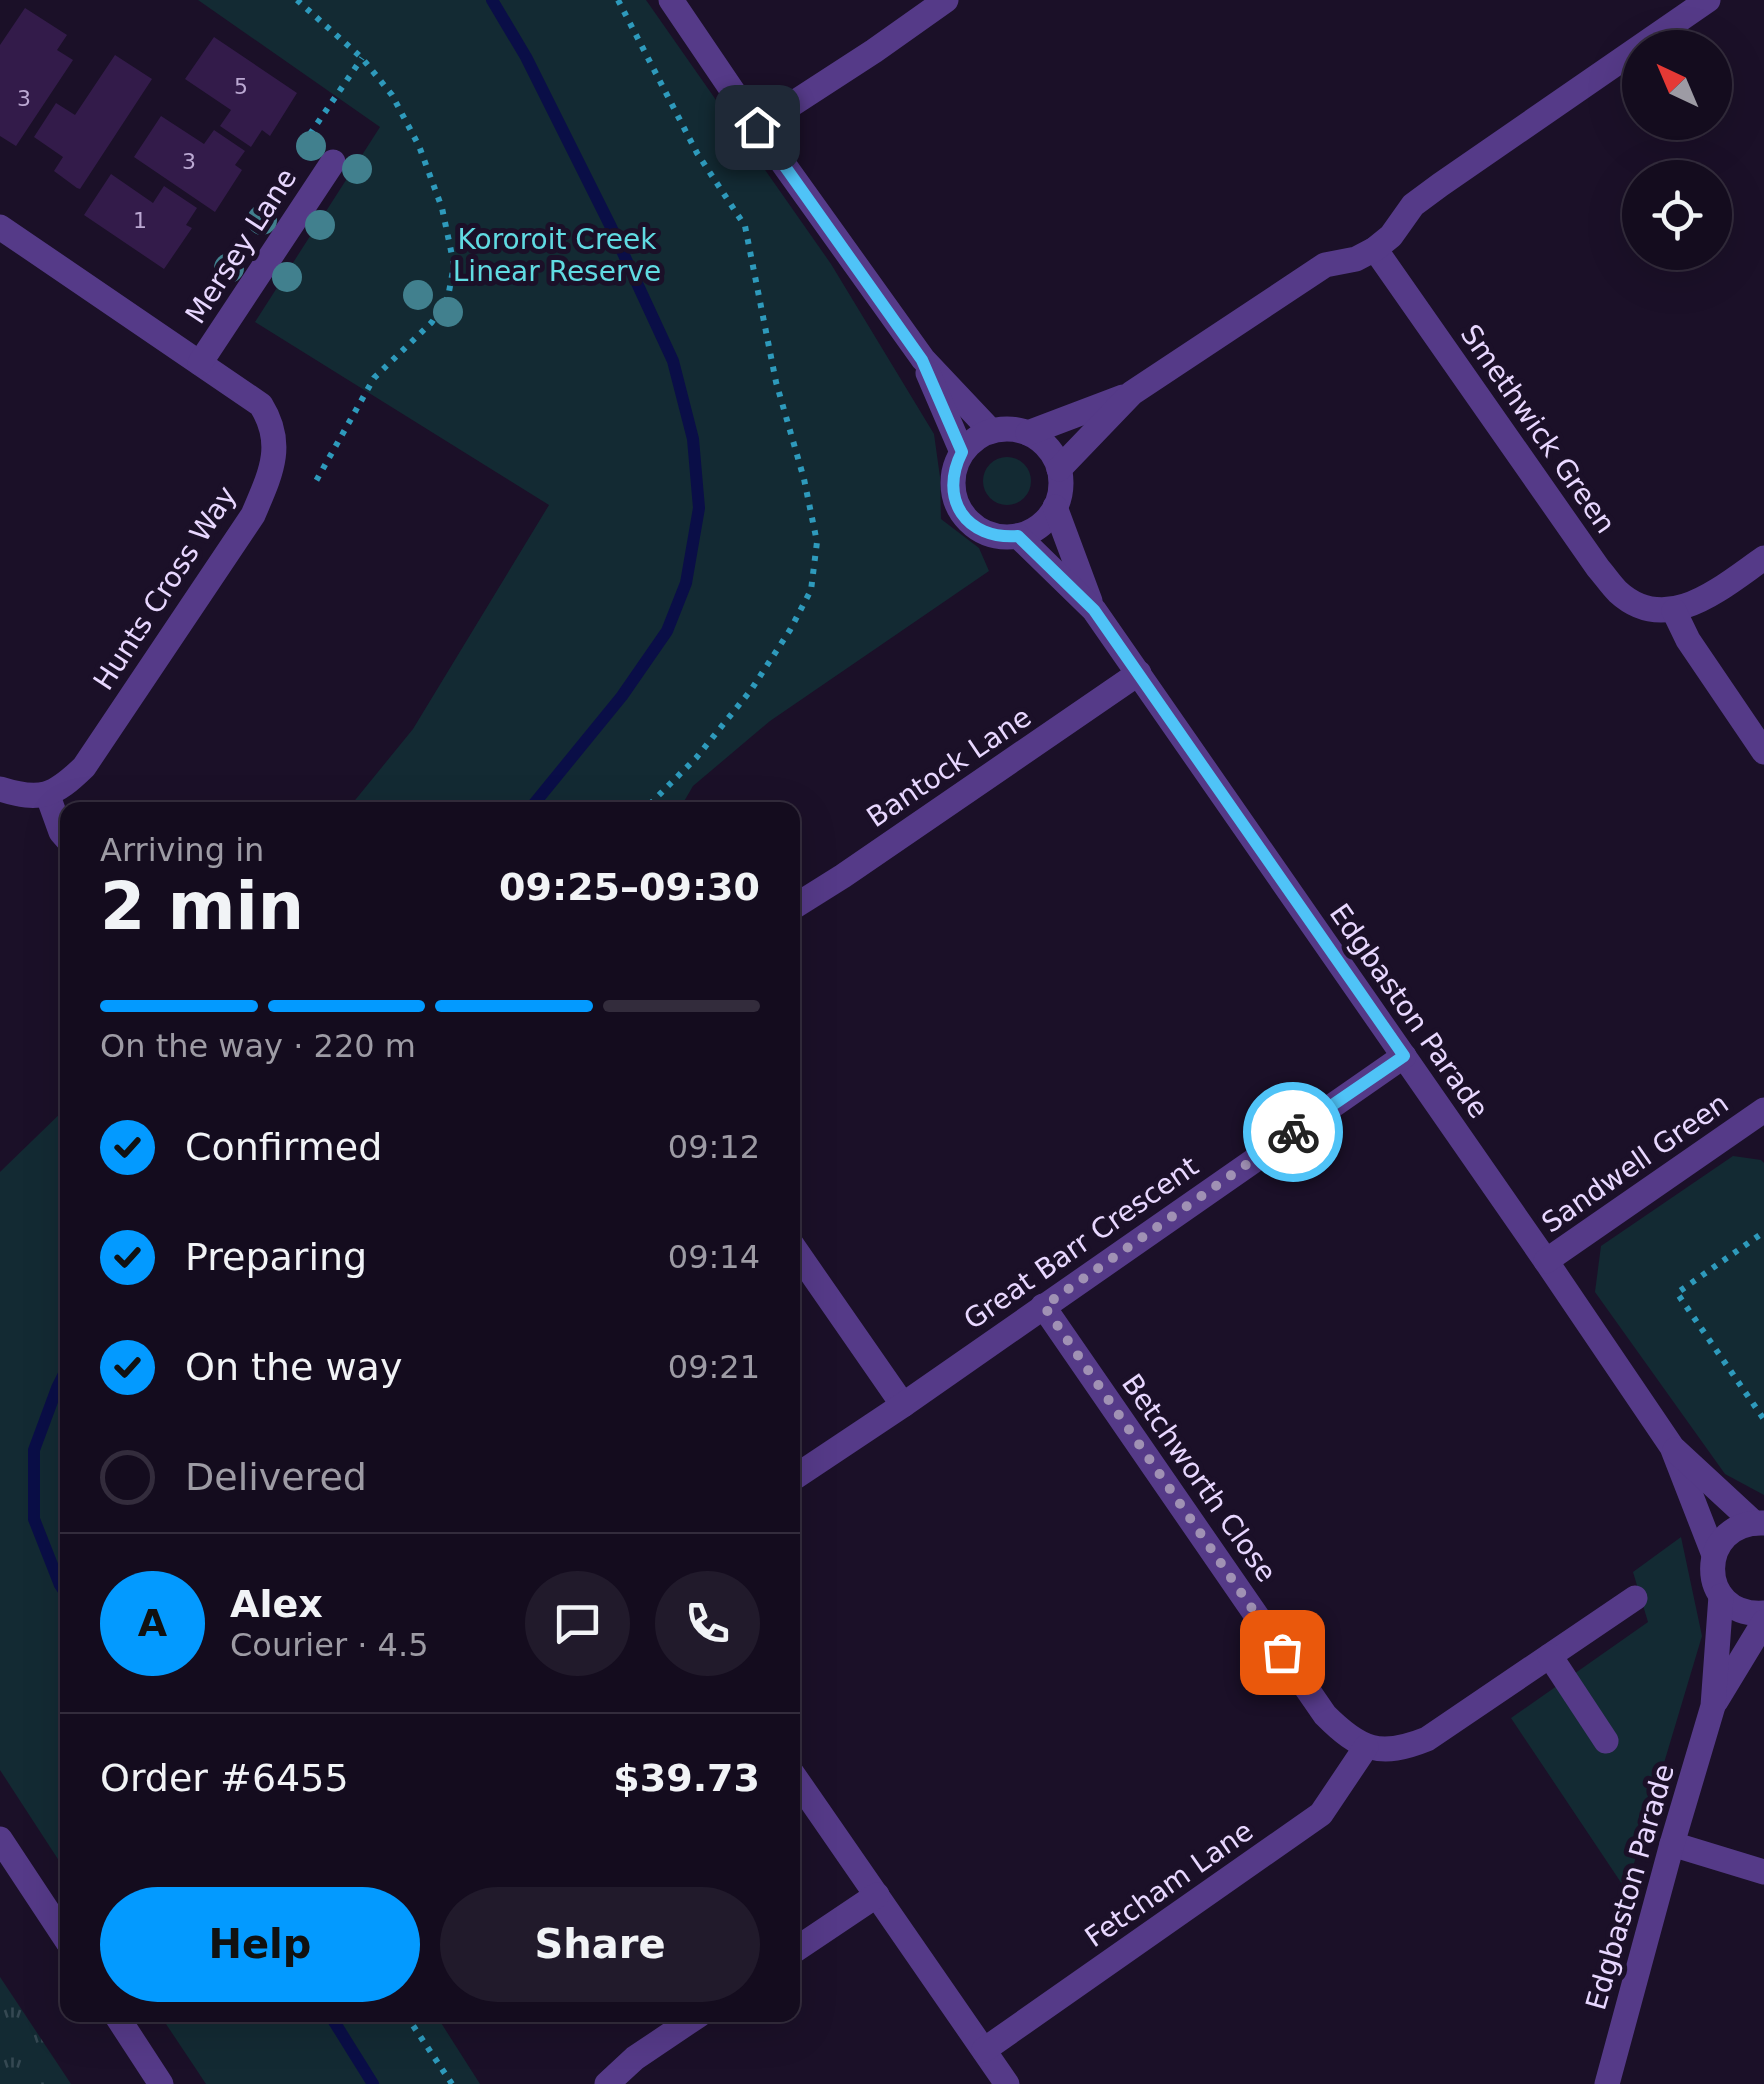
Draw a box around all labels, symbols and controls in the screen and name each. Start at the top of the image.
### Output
north arrow [1622,30,1732,140]
map controls [1622,30,1732,270]
house number: 5 [234,74,248,99]
pin [715,85,800,170]
house number: 3 [17,86,31,111]
icon: home [730,100,785,155]
house number: 3 [182,149,196,174]
button: locate [1622,160,1732,270]
street label: Mersey Lane [179,162,303,330]
house number: 1 [133,208,147,233]
park label: Kororoit Creek Linear Reserve [453,223,661,288]
street label: Smethwick Green [1454,318,1622,540]
street label: Hunts Cross Way [87,480,243,696]
street label: Bantock Lane [861,700,1037,834]
text: Arriving in [100,831,264,869]
text: 09:25–09:30 [499,865,760,909]
text: 2 min [100,869,304,944]
street label: Edgbaston Parade [1323,898,1495,1124]
text: On the way · 220 m [100,1027,416,1065]
courier [1243,1082,1343,1182]
street label: Sandwell Green [1535,1086,1735,1240]
icon: bike [1266,1105,1321,1160]
icon: check [100,1120,155,1175]
text: Confirmed [185,1125,382,1169]
text: 09:12 [668,1128,760,1166]
street label: Great Barr Crescent [958,1150,1204,1336]
icon: check [100,1230,155,1285]
text: Preparing [185,1235,367,1279]
text: 09:14 [668,1238,760,1276]
icon: check [100,1340,155,1395]
text: On the way [185,1345,402,1389]
text: 09:21 [668,1348,760,1386]
street label: Betchworth Close [1115,1368,1283,1588]
text: Delivered [185,1455,367,1499]
button: chat [525,1571,630,1676]
button: phone [655,1571,760,1676]
text: Alex [230,1582,323,1626]
text: A [138,1601,167,1645]
pin [1240,1610,1325,1695]
icon: bag [1255,1625,1310,1680]
text: Courier · 4.5 [230,1626,429,1664]
text: Order #6455 [100,1756,349,1800]
text: $39.73 [613,1756,760,1800]
street label: Edgbaston Parade [1579,1760,1681,2014]
street label: Fetcham Lane [1079,1814,1259,1954]
button: Help [100,1887,420,2002]
button: Share [440,1887,760,2002]

